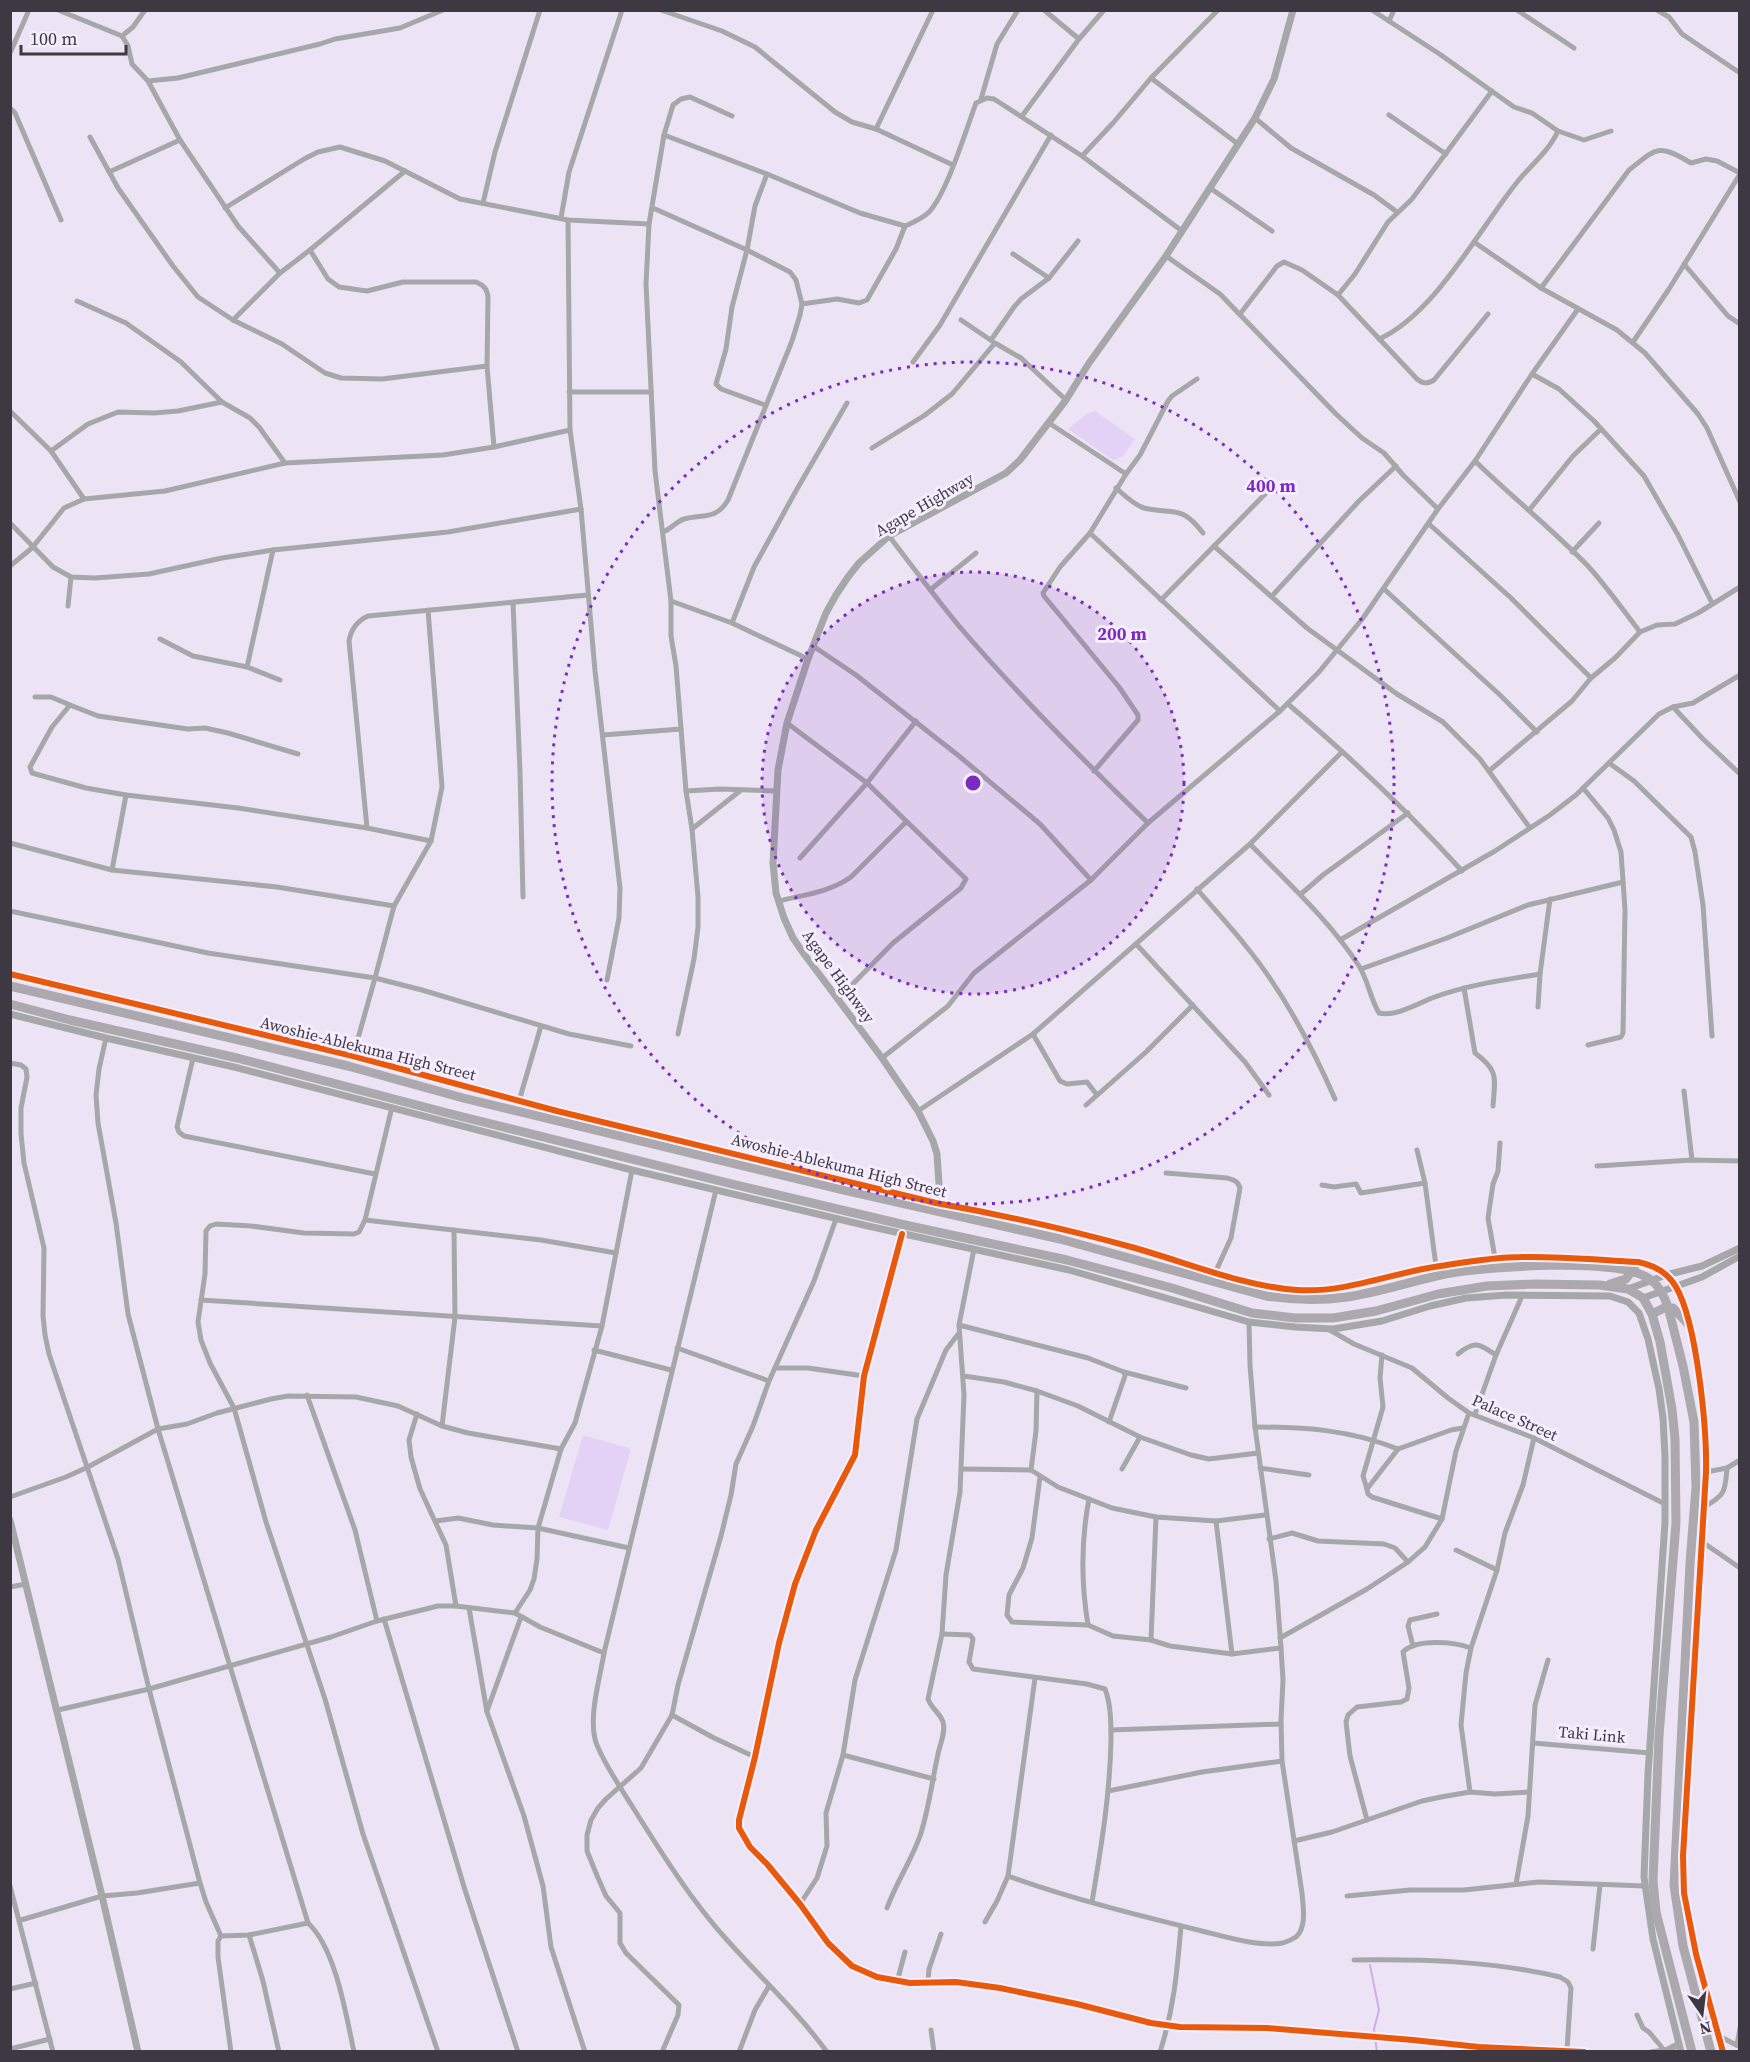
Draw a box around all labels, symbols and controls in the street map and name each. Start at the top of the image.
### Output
scale bar [21,18,126,56]
text: 100 m [30,26,77,51]
street label: Agape Highway [871,466,978,541]
text: 400 m [1246,473,1296,498]
text: 200 m [1097,621,1147,646]
centre of rings [963,773,983,793]
street label: Agape Highway [798,925,881,1028]
street label: Awoshie-Ablekuma High Street [258,1011,479,1086]
street label: Awoshie-Ablekuma High Street [729,1128,950,1203]
street label: Palace Street [1469,1388,1562,1446]
street label: Taki Link [1558,1720,1627,1748]
north arrow [1672,1984,1732,2044]
text: N [1697,2016,1714,2041]

